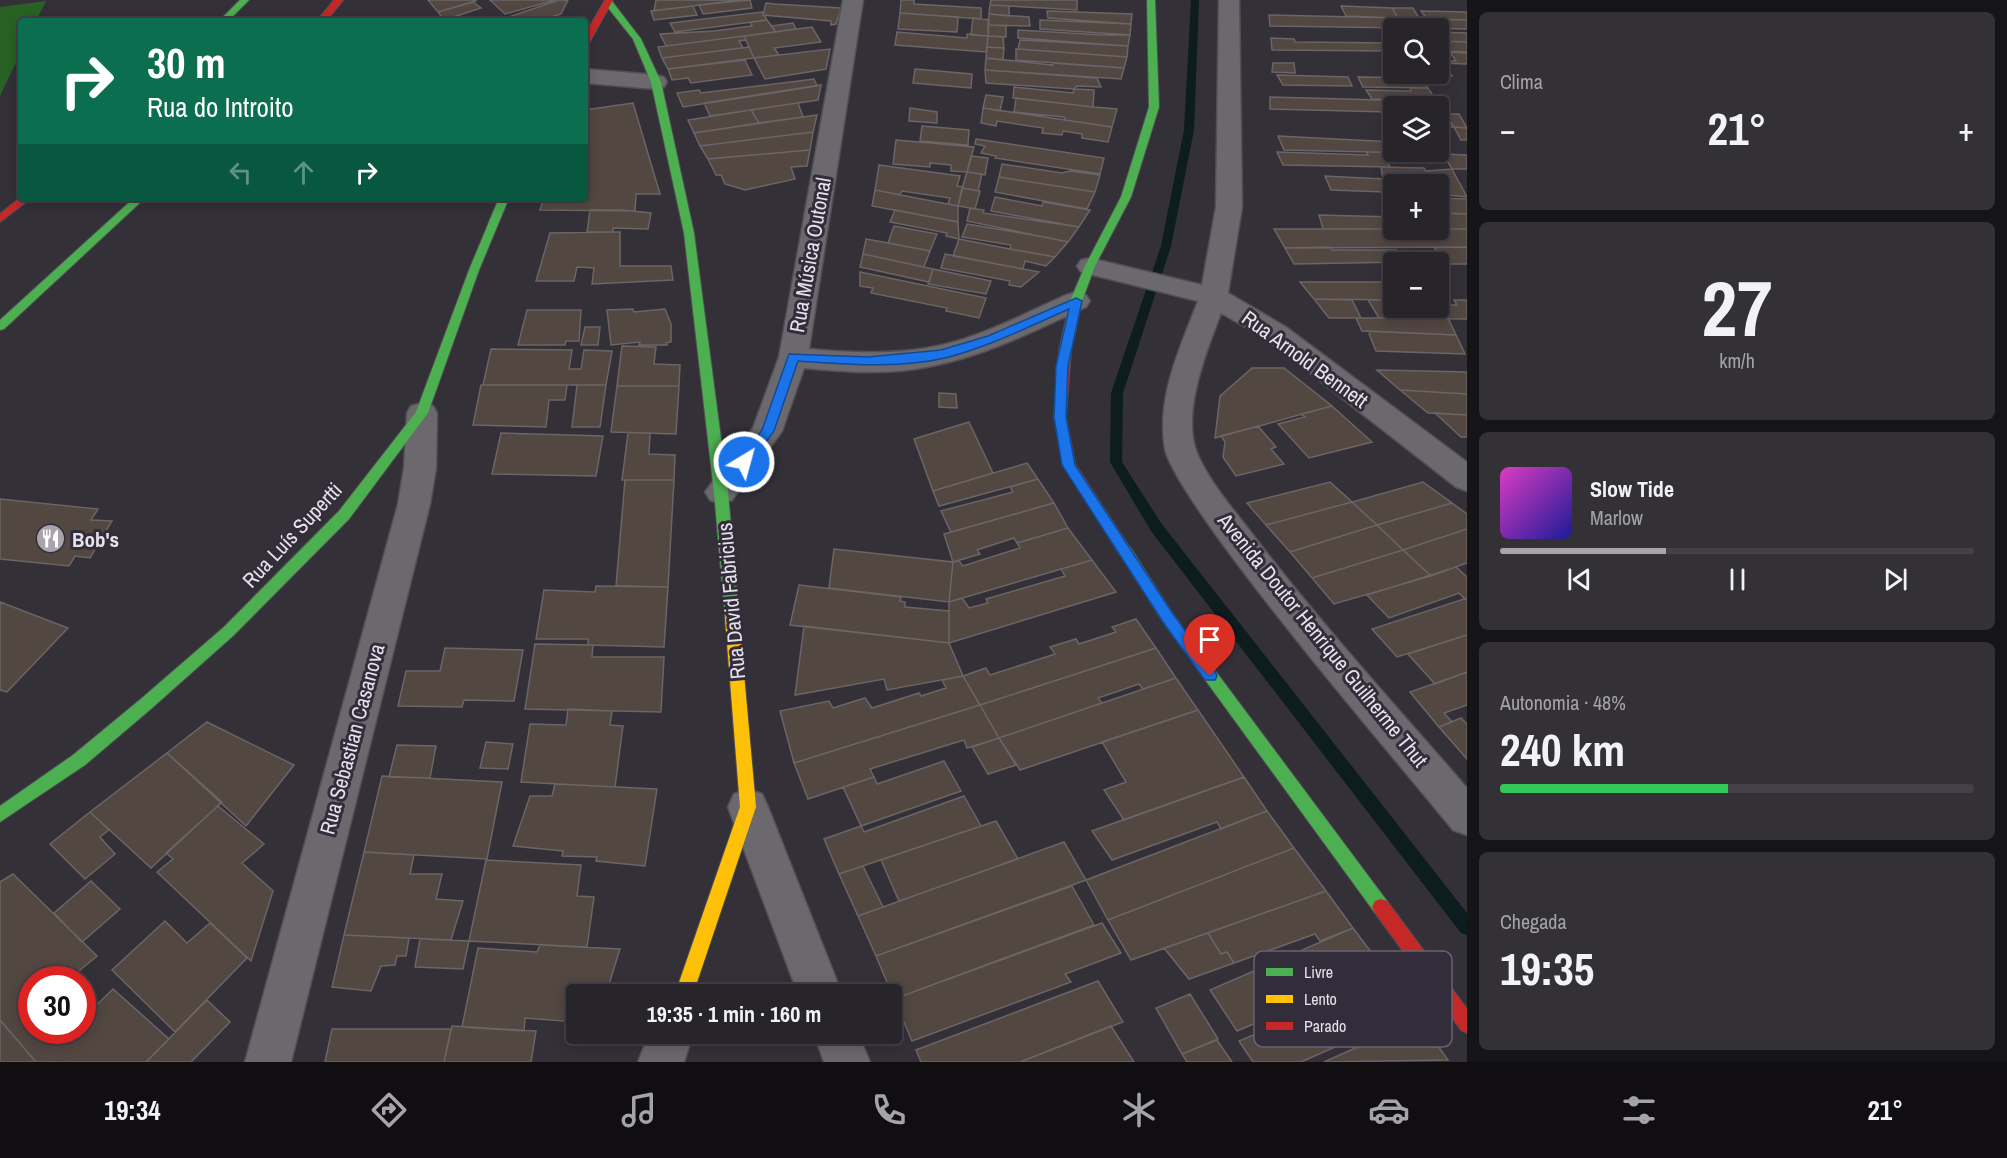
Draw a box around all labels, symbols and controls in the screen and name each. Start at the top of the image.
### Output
map controls [1383,18,1449,318]
button: search [1383,18,1449,84]
text: 30 m [147,35,226,91]
icon: right [48,42,126,120]
text: Clima [1500,68,1543,95]
text: Rua do Introito [147,89,293,125]
button: layers [1383,96,1449,162]
text: 21° [1707,98,1767,159]
text: − [1500,107,1516,151]
text: + [1958,107,1974,151]
icon: left [224,156,257,189]
icon: ahead [287,156,320,189]
icon: right [350,156,383,189]
button: + [1383,174,1449,240]
street label: Rua Música Outonal [782,175,838,335]
button: − [1383,252,1449,318]
text: 27 [1701,255,1773,360]
street label: Rua Arnold Bennett [1236,303,1374,415]
text: km/h [1719,347,1755,374]
position arrow [712,430,776,494]
text: Slow Tide [1590,474,1674,504]
street label: Rua Luís Supertti [236,476,348,594]
text: Marlow [1590,504,1643,531]
street label: Avenida Doutor Henrique Guilherme Thut [1211,506,1435,773]
street label: Rua David Fabricius [710,521,752,681]
restaurant icon: Bob's [35,523,67,555]
place label: Bob's [72,525,119,554]
icon: previous [1563,563,1596,596]
icon: pause [1721,563,1754,596]
icon: next [1879,563,1912,596]
pin [1184,614,1235,676]
icon: arrive [1193,623,1226,656]
street label: Rua Sebastian Casanova [313,640,392,838]
text: Autonomia · 48% [1500,689,1626,716]
text: 240 km [1500,719,1625,780]
text: Chegada [1500,908,1567,935]
text: 19:35 [1500,938,1594,999]
legend [1254,951,1452,1047]
text: Livre [1304,961,1333,983]
speed limit sign: 30 [18,966,96,1044]
text: Lento [1304,988,1337,1010]
text: 19:35 · 1 min · 160 m [647,999,821,1029]
text: Parado [1304,1015,1346,1037]
icon: directions [368,1089,410,1131]
icon: music [618,1089,660,1131]
icon: phone [868,1089,910,1131]
icon: climate [1118,1089,1160,1131]
icon: car [1368,1089,1410,1131]
icon: filters [1618,1089,1660,1131]
text: 19:34 [104,1092,161,1128]
text: 21° [1868,1092,1903,1128]

